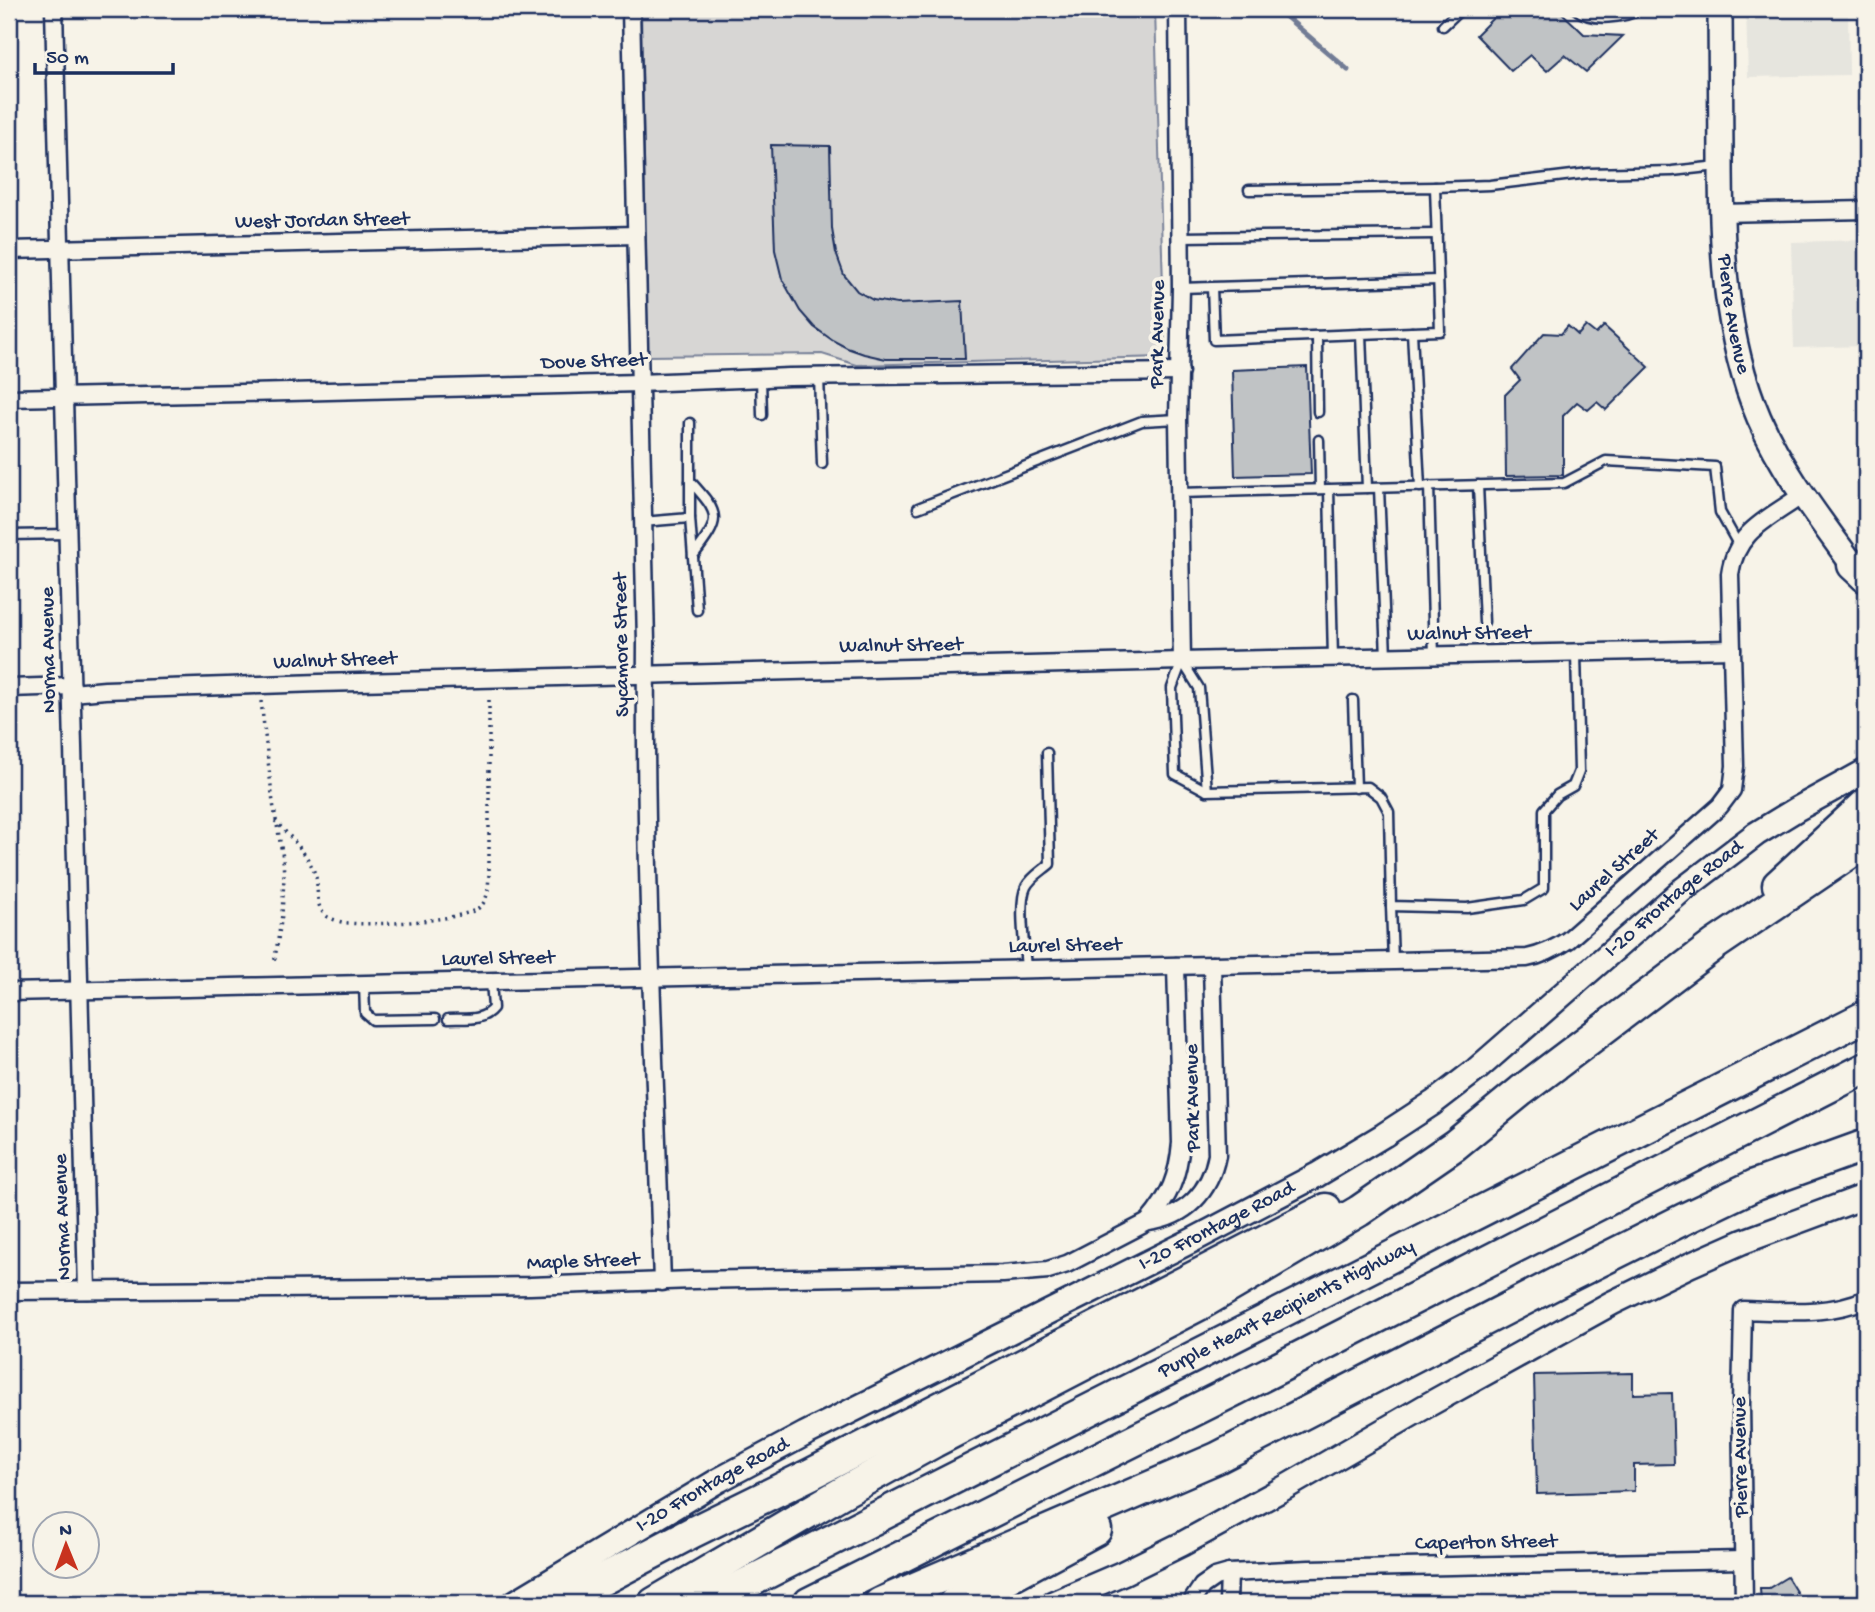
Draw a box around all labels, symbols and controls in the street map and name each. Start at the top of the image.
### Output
scale bar [35,32,173,76]
text: 50 m [46,47,89,72]
street label: West Jordan Street [235,208,412,236]
street label: Pierre Avenue [1711,253,1756,378]
street label: Park Avenue [1146,279,1172,389]
street label: Dove Street [539,349,650,377]
street label: Sycamore Street [609,570,637,717]
street label: Norma Avenue [36,585,64,714]
street label: Walnut Street [1407,621,1533,649]
street label: Walnut Street [839,633,965,661]
street label: Walnut Street [273,647,400,677]
street label: Laurel Street [1565,822,1667,918]
street label: I-20 Frontage Road [1600,834,1750,964]
street label: Laurel Street [1008,933,1124,960]
street label: Laurel Street [441,946,557,973]
street label: Park Avenue [1181,1043,1207,1153]
street label: Norma Avenue [49,1152,79,1281]
street label: I-20 Frontage Road [1135,1175,1301,1277]
street label: Purple Heart Recipients Highway [1154,1234,1419,1385]
street label: Maple Street [526,1248,642,1277]
street label: Pierre Avenue [1728,1395,1756,1519]
street label: I-20 Frontage Road [632,1431,795,1539]
north arrow [32,1510,102,1580]
text: N [59,1520,72,1543]
street label: Caperton Street [1415,1530,1560,1558]

